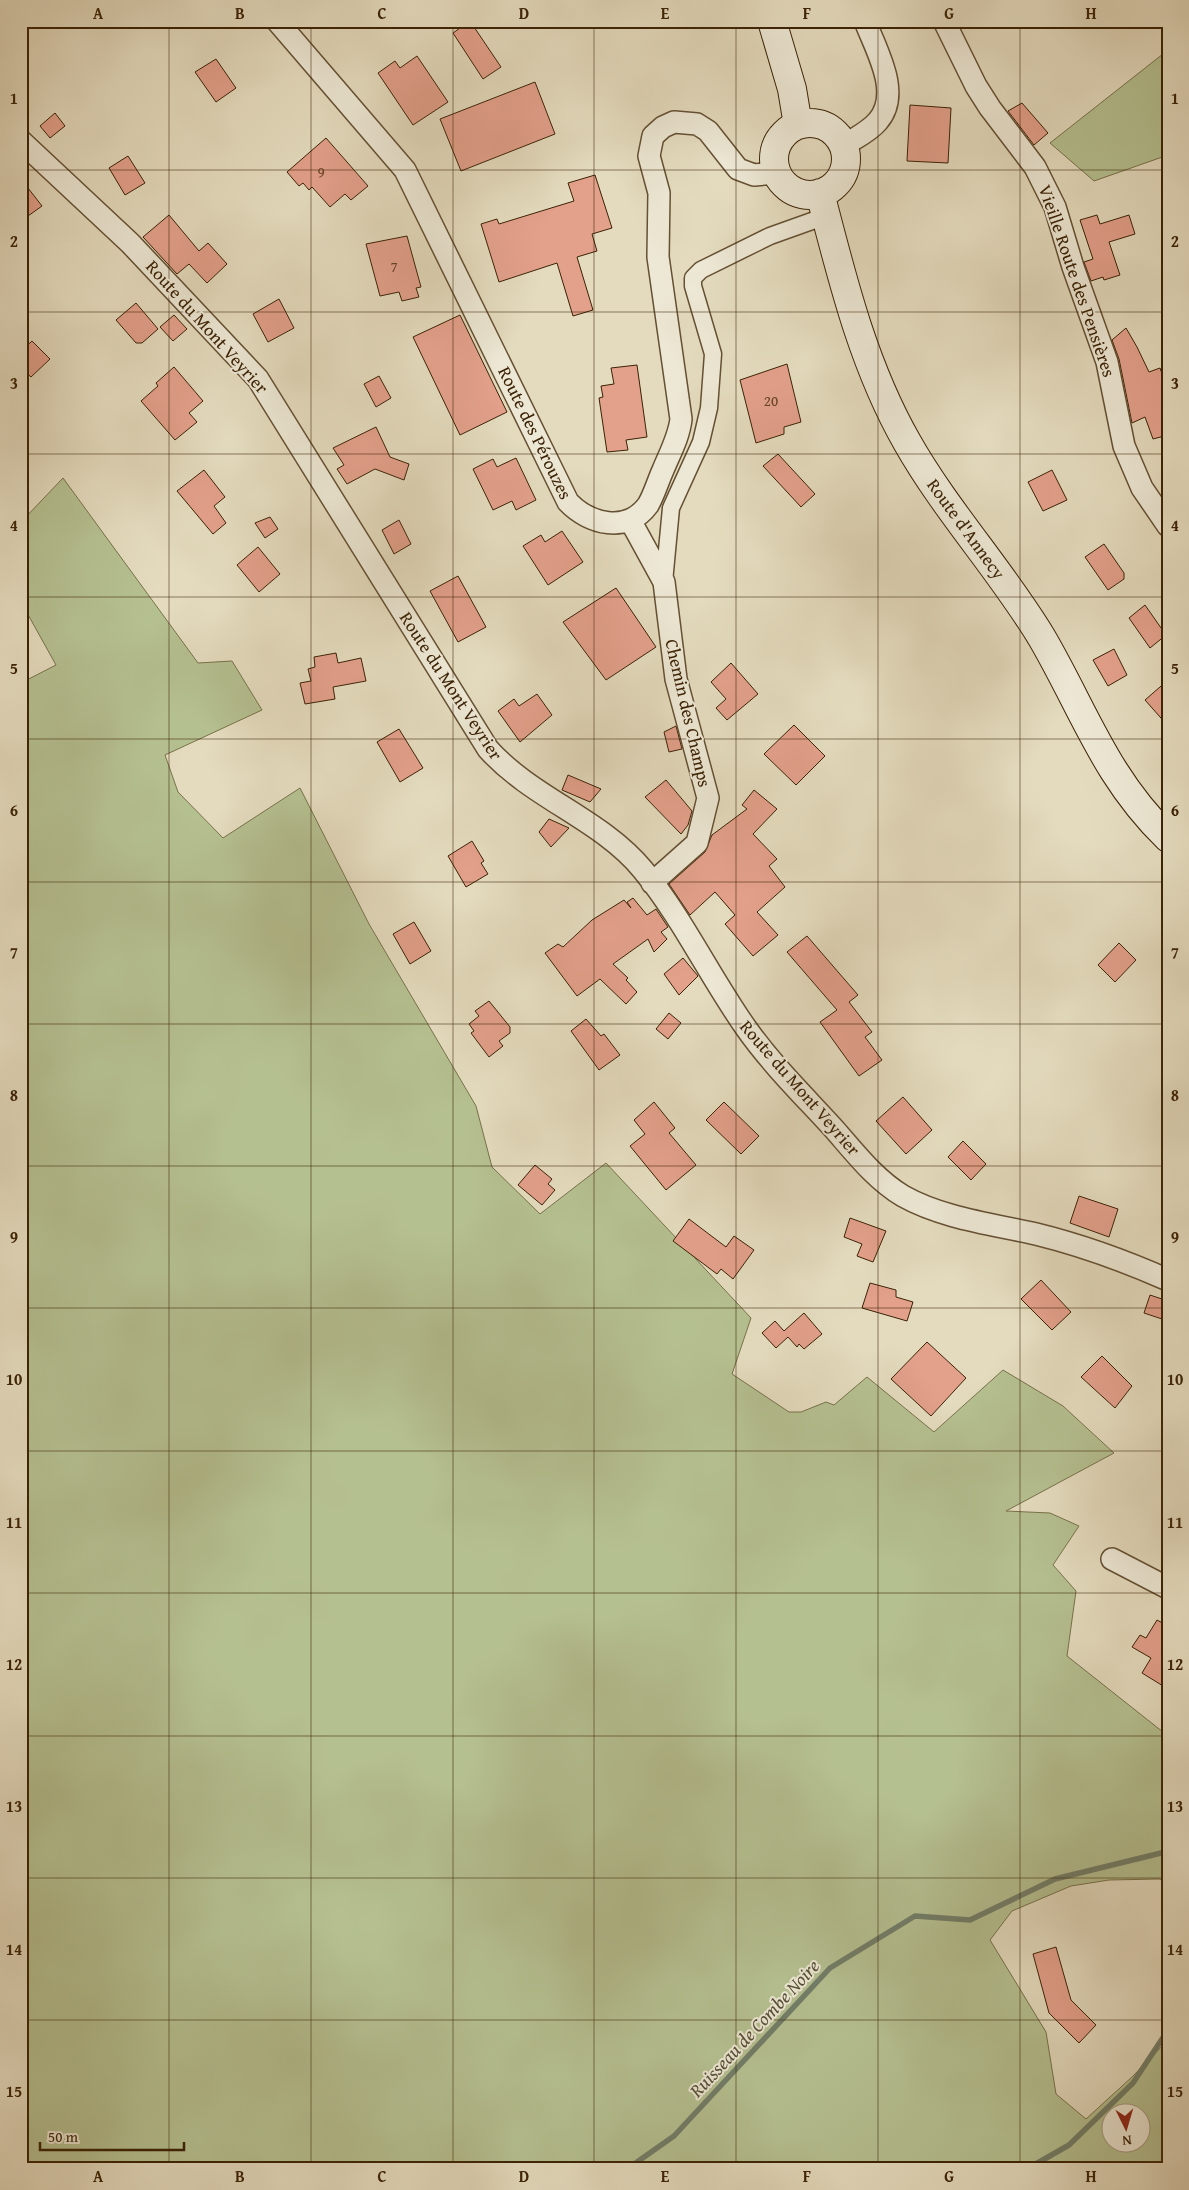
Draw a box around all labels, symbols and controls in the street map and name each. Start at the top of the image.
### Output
text: A [93,1,104,25]
text: B [235,1,245,25]
text: C [377,1,387,25]
text: D [519,1,529,25]
text: E [661,1,670,25]
text: F [803,1,811,25]
text: G [944,1,954,25]
text: H [1085,1,1097,25]
text: 1 [10,86,18,110]
text: 1 [1171,86,1179,110]
house number: 9 [317,161,325,182]
street label: Vieille Route des Pensières [1032,181,1123,381]
text: 2 [10,229,18,253]
text: 2 [1171,229,1179,253]
street label: Route du Mont Veyrier [140,254,275,400]
house number: 7 [390,256,398,277]
street label: Route des Pérouzes [492,362,579,504]
text: 3 [10,371,18,395]
text: 3 [1171,371,1179,395]
house number: 20 [764,390,778,411]
street label: Route d'Annecy [921,473,1012,585]
text: 4 [10,513,18,537]
text: 4 [1171,513,1179,537]
street label: Route du Mont Veyrier [393,606,510,766]
street label: Chemin des Champs [658,636,719,790]
text: 5 [10,656,18,680]
text: 5 [1171,656,1179,680]
text: 6 [10,798,18,822]
text: 6 [1171,798,1179,822]
text: 7 [10,940,18,964]
text: 7 [1171,940,1179,964]
street label: Route du Mont Veyrier [734,1014,867,1162]
text: 8 [10,1083,18,1107]
text: 8 [1171,1083,1179,1107]
text: 9 [10,1225,18,1249]
text: 9 [1171,1225,1179,1249]
text: 10 [6,1367,22,1391]
text: 10 [1167,1367,1183,1391]
text: 11 [6,1510,22,1534]
text: 11 [1167,1510,1183,1534]
text: 12 [6,1652,22,1676]
text: 12 [1167,1652,1183,1676]
text: 13 [6,1794,22,1818]
text: 13 [1167,1794,1183,1818]
text: 14 [6,1937,22,1961]
text: 14 [1167,1937,1183,1961]
water label: Ruisseau de Combe Noire [682,1952,826,2104]
text: 15 [6,2079,22,2103]
text: 15 [1167,2079,1183,2103]
north arrow [1102,2102,1152,2152]
scale bar [40,2120,184,2152]
text: 50 m [48,2126,79,2147]
text: N [1121,2131,1133,2151]
text: A [93,2164,104,2188]
text: B [235,2164,245,2188]
text: C [377,2164,387,2188]
text: D [519,2164,529,2188]
text: E [661,2164,670,2188]
text: F [803,2164,811,2188]
text: G [944,2164,954,2188]
text: H [1085,2164,1097,2188]

